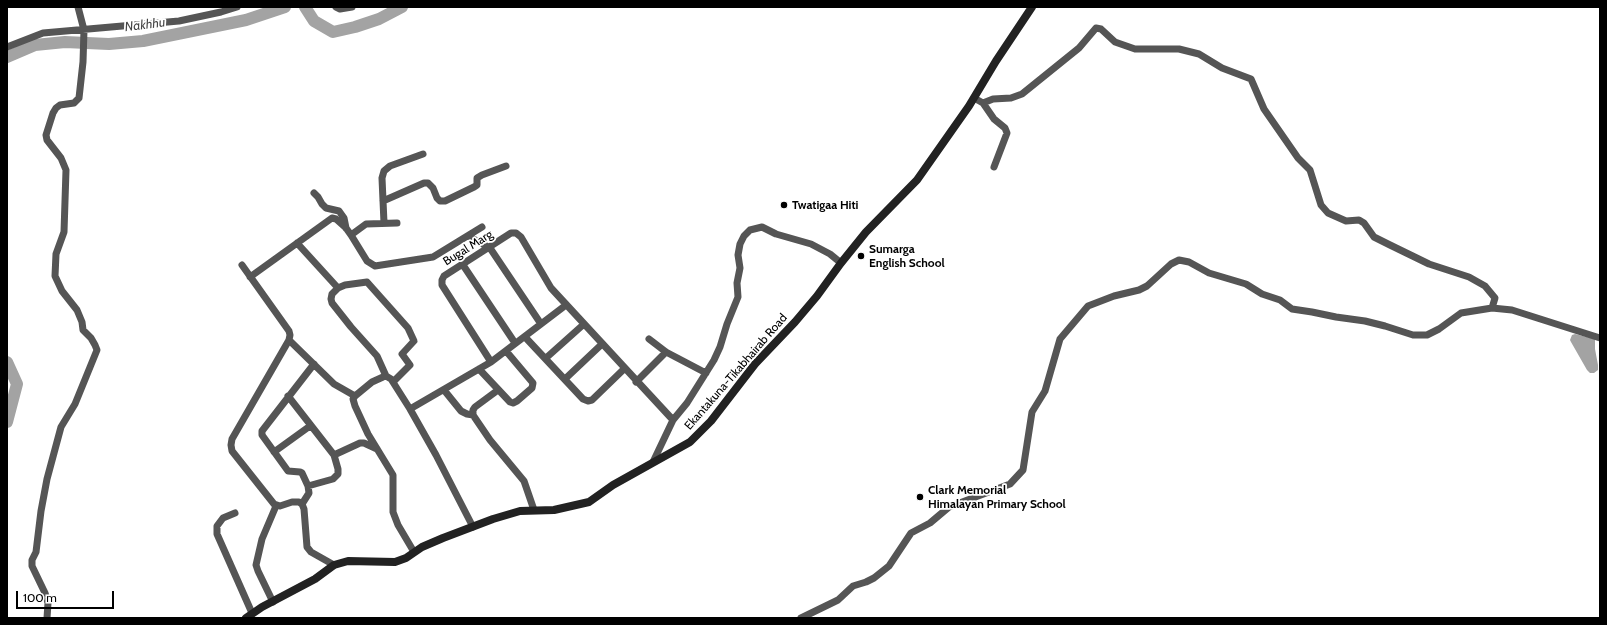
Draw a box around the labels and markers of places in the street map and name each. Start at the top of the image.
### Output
place label: Twatigaa Hiti [792,198,858,212]
marker: Twatigaa Hiti [779,200,789,210]
place label: Sumarga English School [869,242,945,270]
marker: Sumarga English School [856,251,866,261]
place label: Clark Memorial Himalayan Primary School [928,483,1066,511]
marker: Clark Memorial Himalayan Primary School [915,492,925,502]

